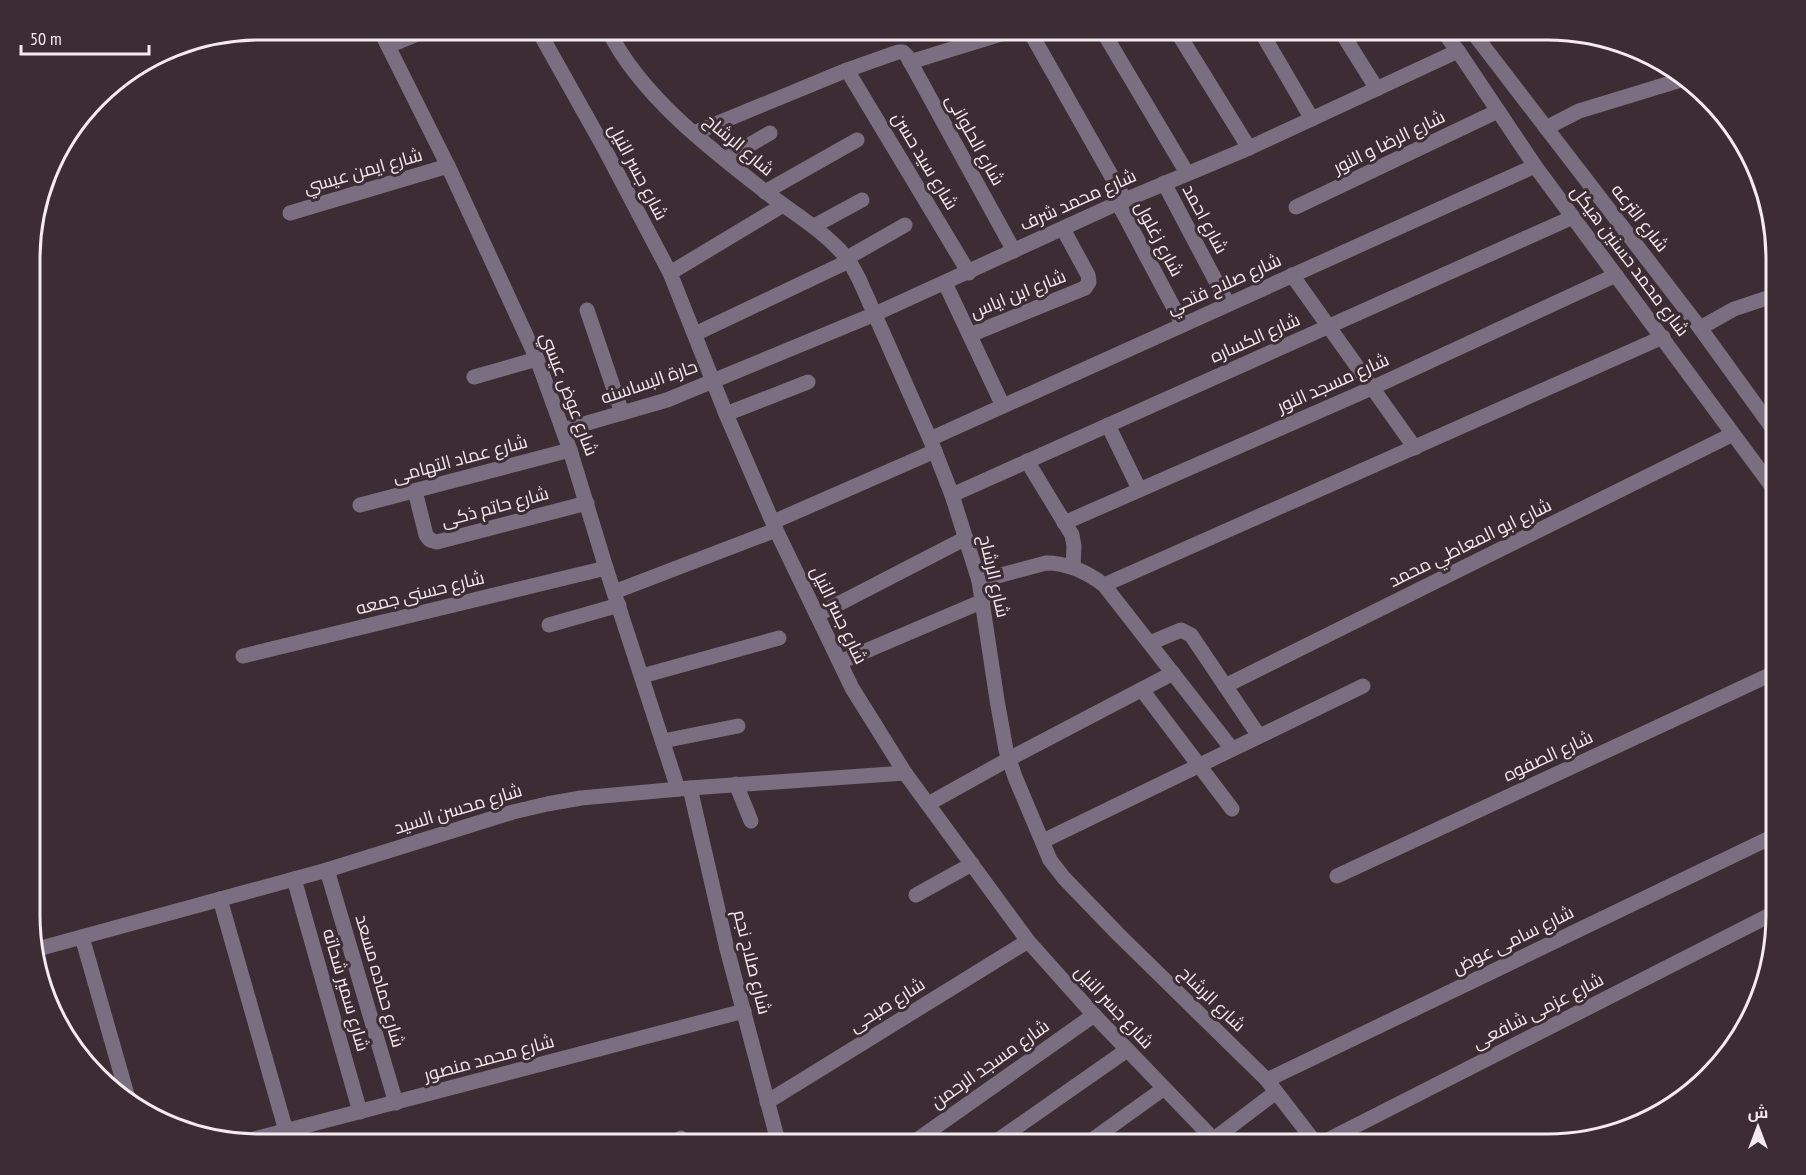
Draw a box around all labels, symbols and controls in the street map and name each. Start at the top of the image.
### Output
scale bar [21,18,148,56]
text: 50 m [30,27,62,50]
street label: شارع الحلوانى [940,90,1010,190]
street label: شارع الرضا و النور [1328,105,1449,180]
street label: شارع سيد حسن [886,108,964,214]
street label: شارع الرشاح [699,109,779,181]
street label: شارع جسر النيل [603,120,673,224]
street label: شارع ايمن عيسي [301,143,425,200]
street label: شارع محمد شرف [1016,164,1140,236]
street label: شارع الترعه [1606,179,1674,257]
street label: شارع احمد [1177,180,1233,258]
street label: شارع محمد حسنين هيكل [1565,181,1695,341]
street label: شارع زغلول [1129,197,1189,281]
street label: شارع صلاح فتحي [1163,248,1286,322]
street label: شارع ابن اياس [966,264,1070,324]
street label: شارع الكساره [1206,307,1304,369]
street label: شارع عوض عيسي [533,329,604,460]
street label: شارع مسجد النور [1272,348,1393,419]
street label: حارة البساسنه [597,354,700,409]
street label: شارع عماد التهامى [390,429,530,489]
street label: شارع حاتم ذكى [439,481,551,533]
street label: شارع ابو المعاطي محمد [1385,493,1556,595]
street label: شارع الرشاح [973,532,1015,620]
street label: شارع جسر النيل [805,562,873,668]
street label: شارع حسنى جمعه [353,565,487,621]
street label: شارع الصفوه [1499,725,1597,787]
street label: شارع محسن السيد [391,778,525,840]
street label: شارع سامى عوض [1448,900,1578,980]
street label: شارع صلاح نجم [727,907,777,1017]
street label: شارع حماده مسعد [350,912,410,1050]
street label: شارع سمير شحاته [317,926,375,1054]
street label: شارع جسر النيل [1069,960,1159,1054]
street label: شارع الرشاح [1173,961,1251,1037]
street label: شارع عزمى شافعى [1468,968,1608,1054]
street label: شارع صبحى [844,972,930,1038]
street label: شارع مسجد الرحمن [926,1014,1054,1114]
street label: شارع محمد منصور [420,1029,557,1087]
north arrow [1728,1097,1788,1157]
text: ش [1748,1102,1768,1122]

